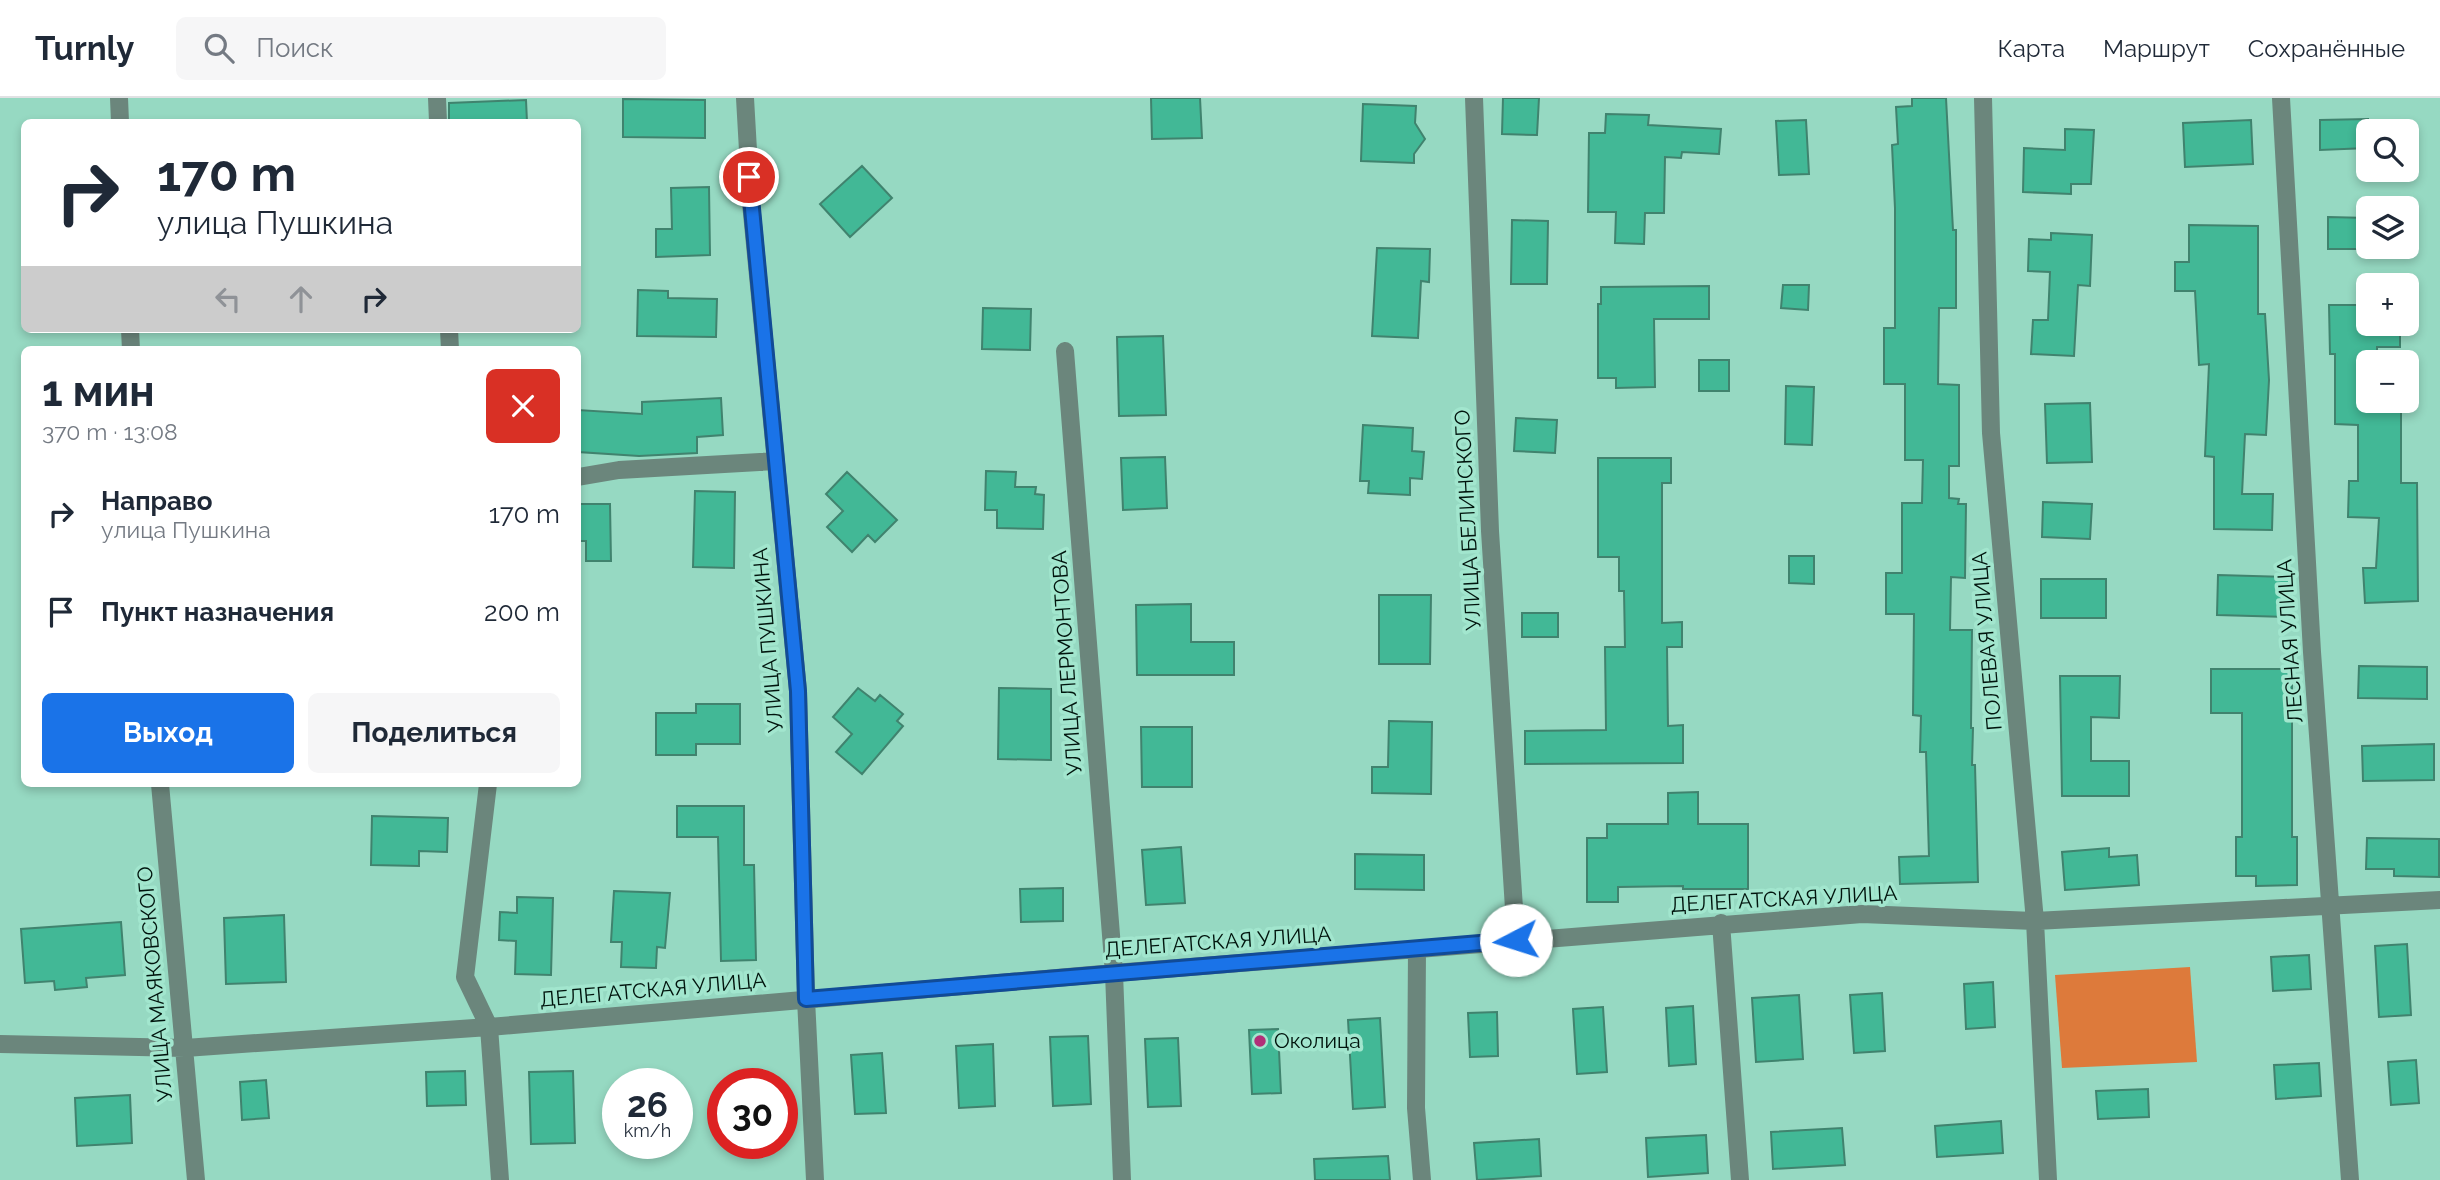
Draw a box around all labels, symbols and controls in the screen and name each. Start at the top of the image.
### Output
search box [176,17,666,80]
text: Turnly [35,29,134,68]
icon: search [200,29,238,67]
text: Поиск [256,33,334,63]
text: Карта [1997,34,2065,63]
text: Маршрут [2103,34,2210,63]
text: Сохранённые [2248,34,2405,63]
map controls [2356,119,2419,413]
button: search [2356,119,2419,182]
text: 170 m [157,145,296,202]
icon: right [42,147,133,238]
pin [719,147,779,207]
icon: arrive [730,158,768,196]
button: layers [2356,196,2419,259]
text: улица Пушкина [157,204,393,241]
button: + [2356,273,2419,336]
icon: left [209,280,247,318]
icon: ahead [282,280,320,318]
icon: right [355,280,393,318]
button: − [2356,350,2419,413]
text: 1 мин [42,367,155,416]
button: close [486,369,560,443]
street label: УЛИЦА БЕЛИНСКОГО [1449,409,1486,631]
text: 370 m · 13:08 [42,418,178,445]
text: Направо [101,486,212,516]
icon: right [42,495,80,533]
text: 170 m [489,499,560,529]
text: улица Пушкина [101,516,271,543]
street label: УЛИЦА ПУШКИНА [747,547,788,733]
street label: УЛИЦА ЛЕРМОНТОВА [1046,550,1087,776]
street label: ПОЛЕВАЯ УЛИЦА [1966,551,2007,731]
street label: ЛЕСНАЯ УЛИЦА [2271,558,2308,724]
icon: arrive [42,593,80,631]
text: Пункт назначения [101,597,334,627]
text: 200 m [484,597,560,627]
button: Выход [42,693,294,773]
button: Поделиться [308,693,560,773]
street label: УЛИЦА МАЯКОВСКОГО [132,865,177,1103]
street label: ДЕЛЕГАТСКАЯ УЛИЦА [1670,880,1898,917]
position arrow [1479,903,1553,977]
street label: ДЕЛЕГАТСКАЯ УЛИЦА [1104,921,1332,962]
street label: ДЕЛЕГАТСКАЯ УЛИЦА [539,967,767,1012]
place label: Околица [1274,1028,1361,1053]
marker: Околица [1252,1033,1268,1049]
speed limit sign: 30 [707,1068,798,1159]
text: 26 [627,1084,668,1125]
text: km/h [624,1120,671,1141]

